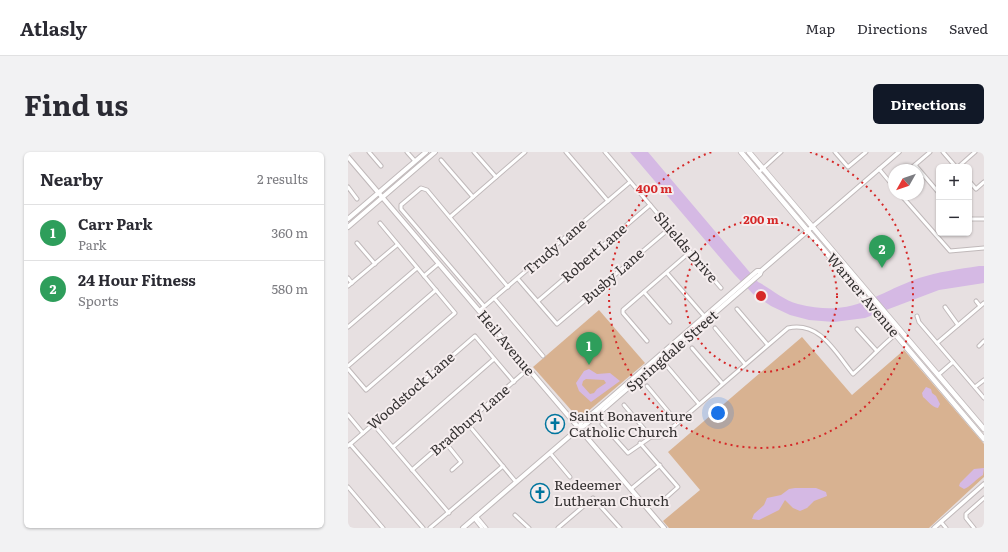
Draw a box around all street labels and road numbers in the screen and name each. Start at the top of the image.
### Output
street label: Shields Drive [650,206,723,286]
street label: Trudy Lane [519,213,590,279]
street label: Robert Lane [556,218,630,286]
street label: Busby Lane [577,243,648,308]
street label: Warner Avenue [823,248,905,341]
street label: Heil Avenue [473,305,540,379]
street label: Springdale Street [621,305,722,396]
street label: Woodstock Lane [362,347,458,434]
street label: Bradbury Lane [425,379,513,459]

